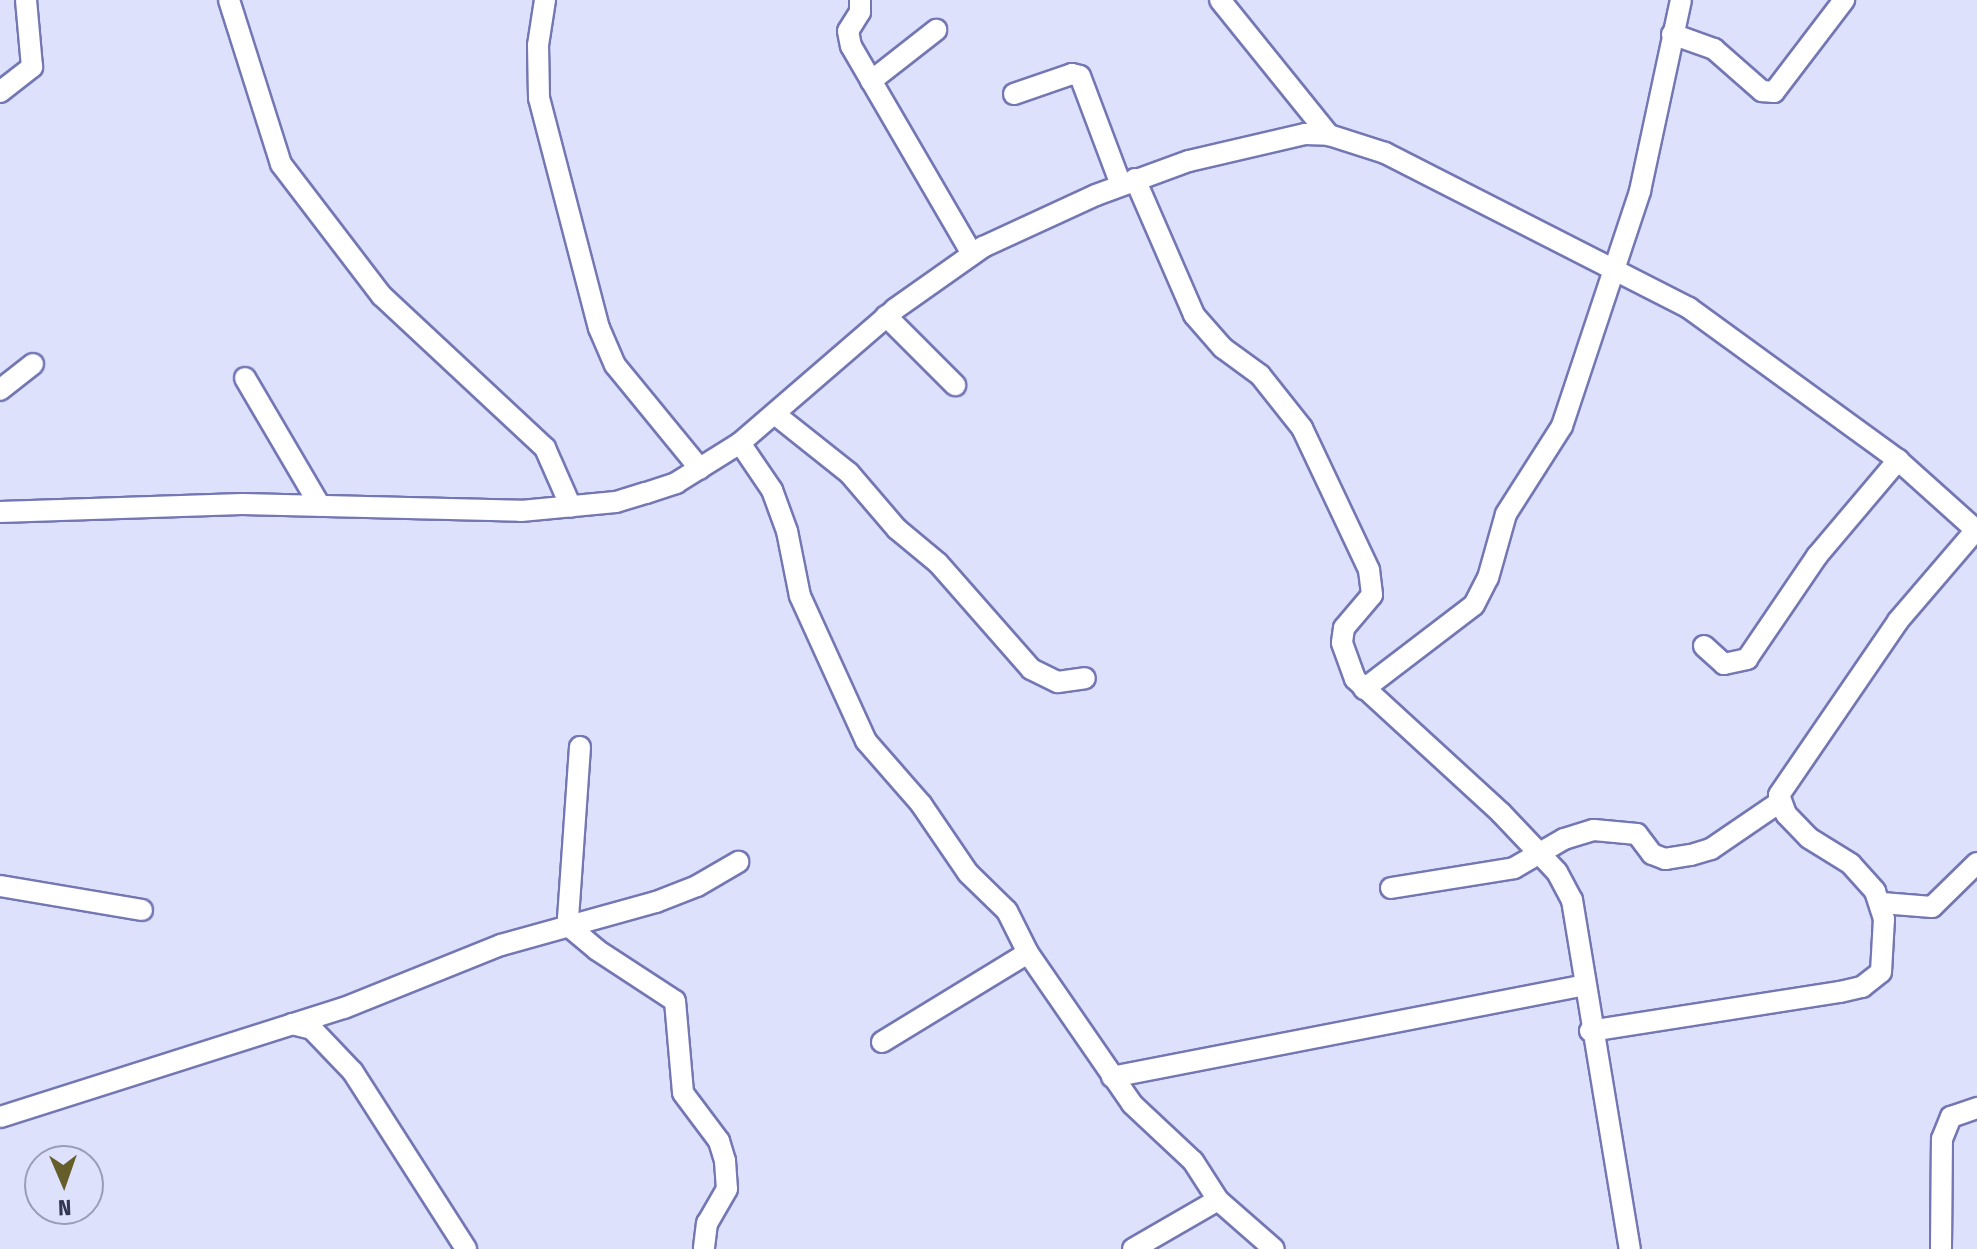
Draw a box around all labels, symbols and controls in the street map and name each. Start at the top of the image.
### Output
north arrow [24,1145,104,1225]
text: N [58,1194,72,1221]

